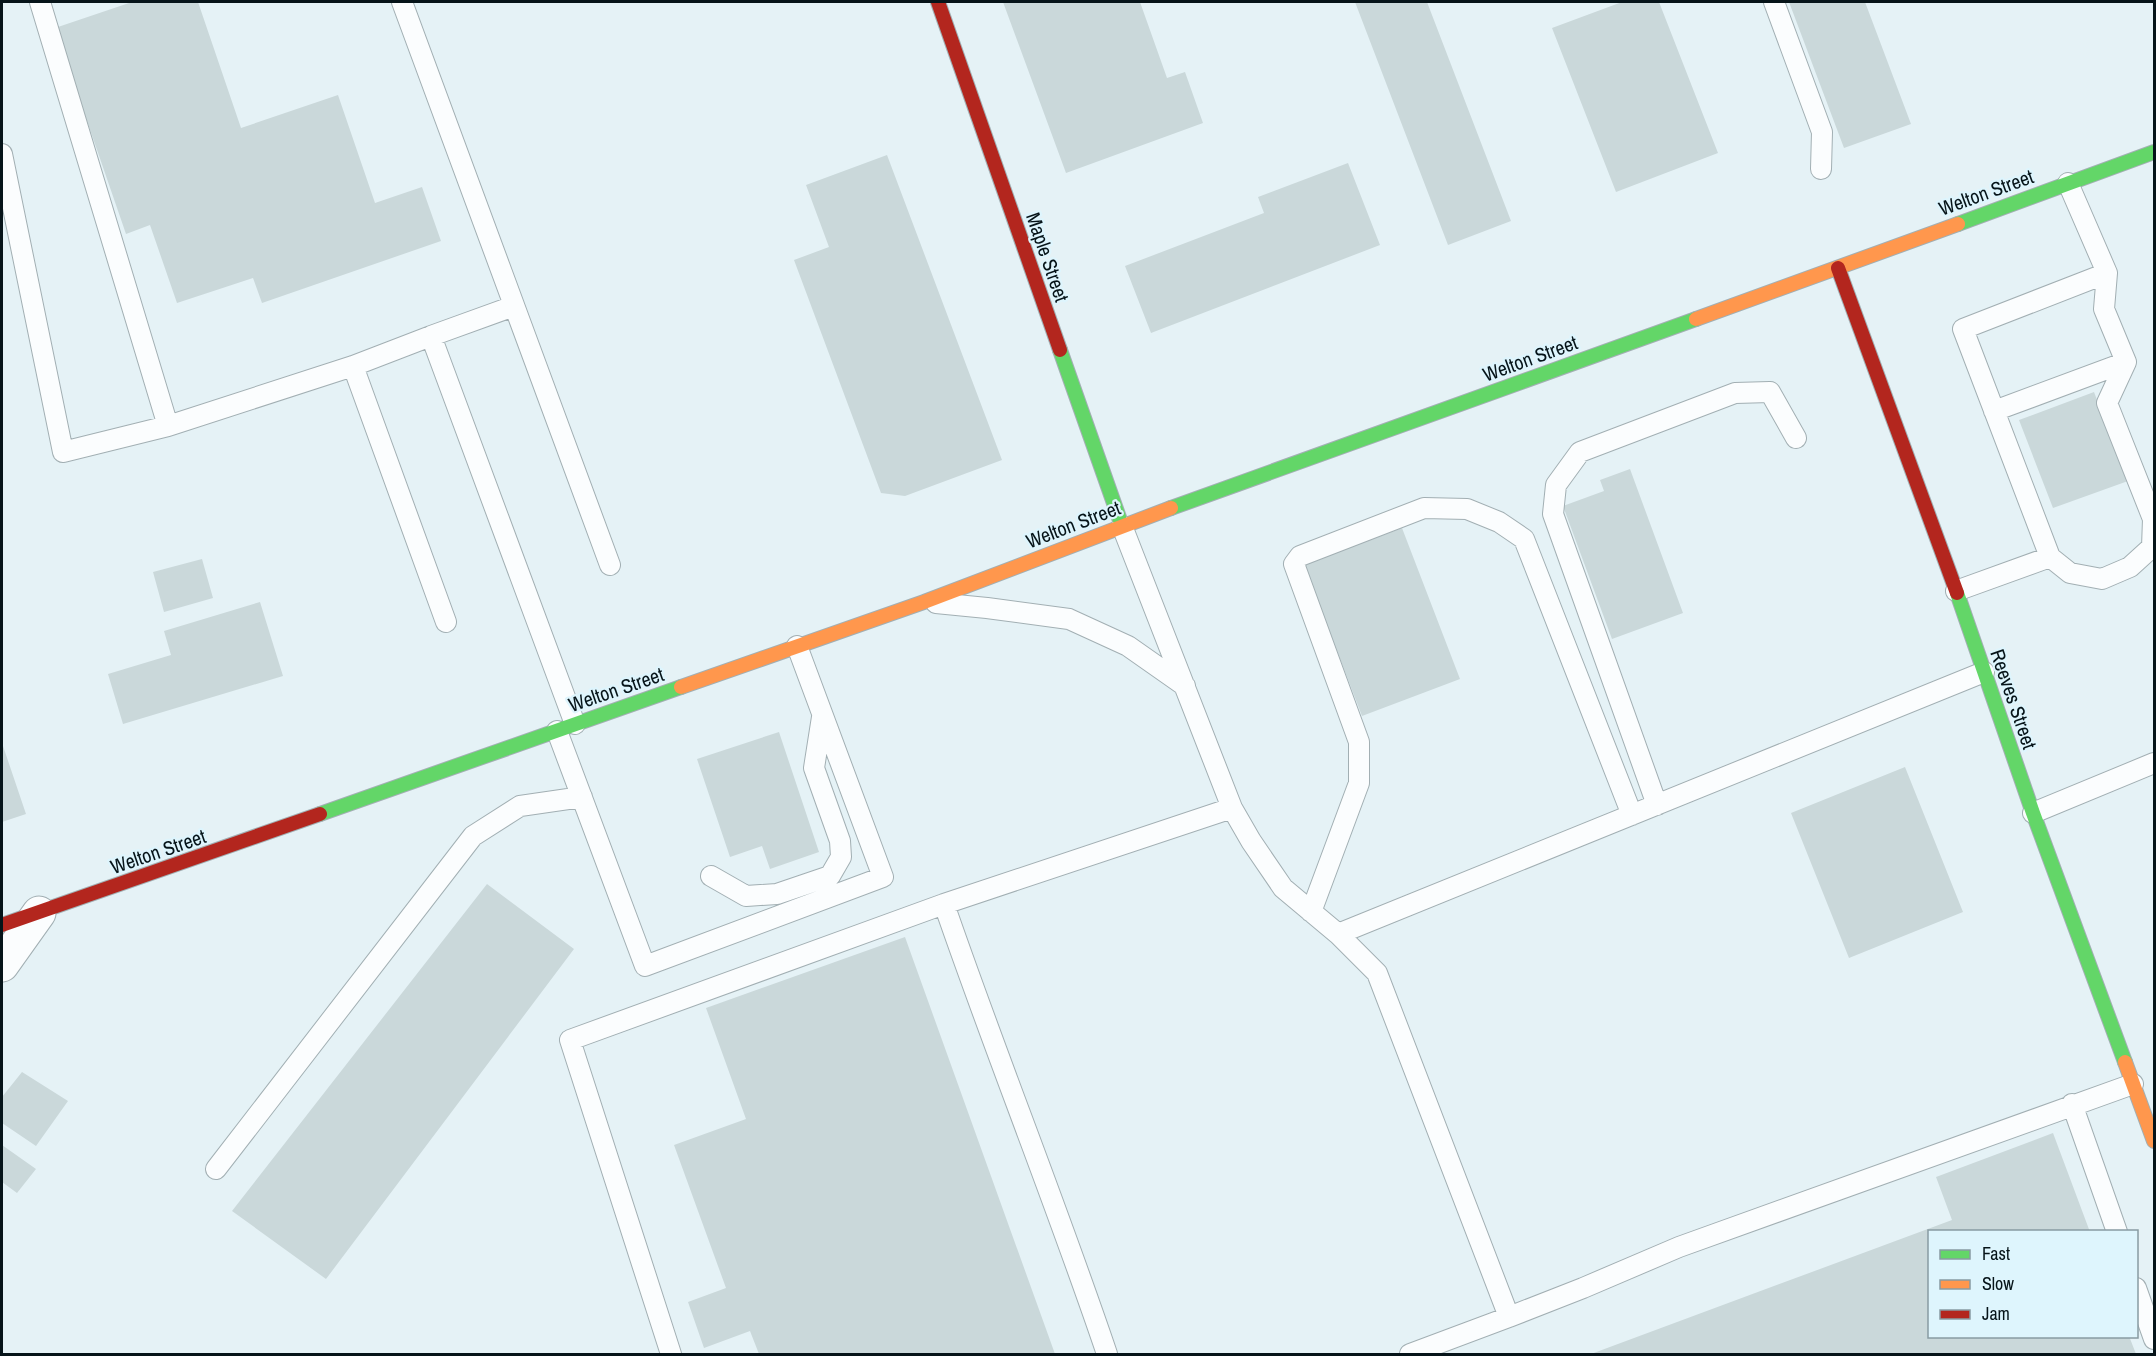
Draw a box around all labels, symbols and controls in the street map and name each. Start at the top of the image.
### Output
street label: Welton Street [1935,162,2038,222]
street label: Maple Street [1020,209,1076,306]
street label: Welton Street [1479,328,1582,388]
street label: Welton Street [1022,493,1124,554]
street label: Reeves Street [1984,645,2044,753]
street label: Welton Street [565,660,668,718]
street label: Welton Street [107,822,210,880]
legend [1928,1230,2138,1338]
text: Fast [1982,1241,2010,1266]
text: Slow [1982,1271,2014,1296]
text: Jam [1982,1301,2010,1326]

